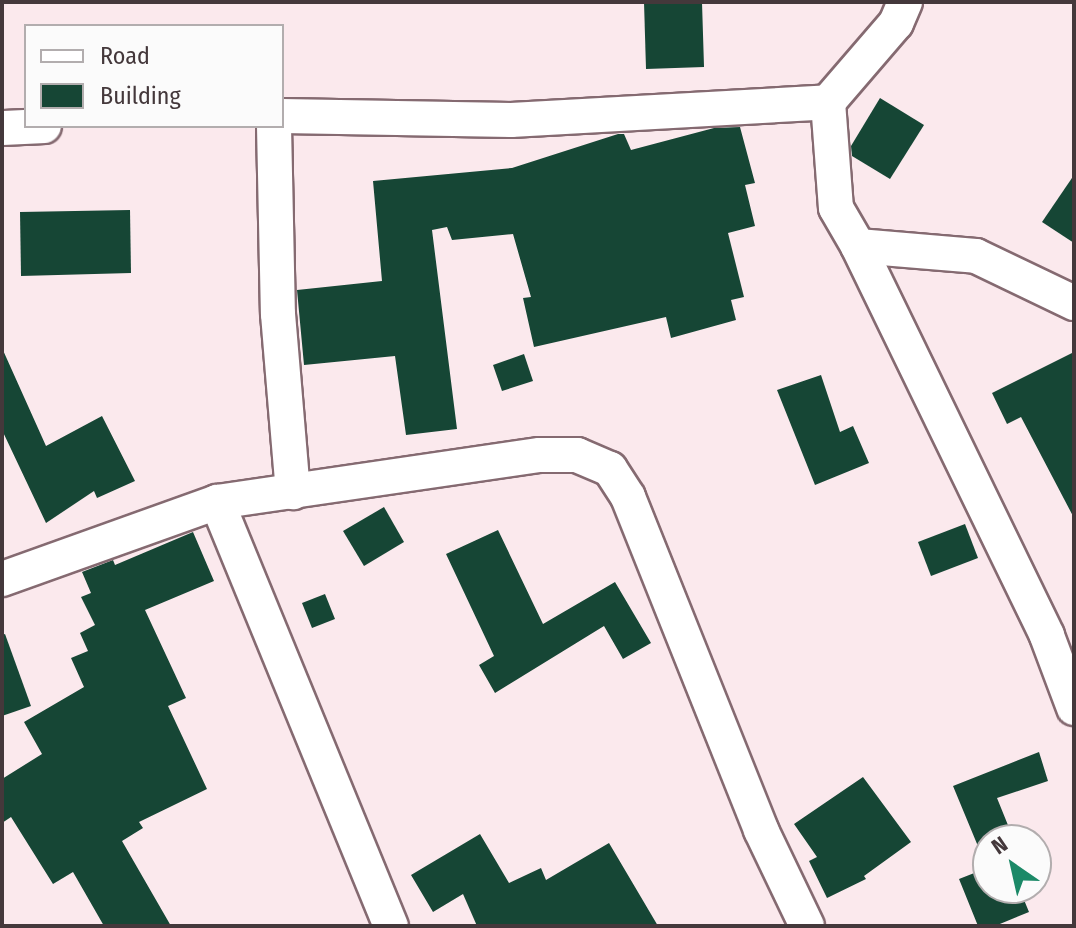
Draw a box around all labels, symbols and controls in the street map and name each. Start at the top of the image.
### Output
legend [24,24,284,128]
text: Road [100,42,150,70]
text: Building [100,82,181,110]
north arrow [972,824,1052,904]
text: N [986,830,1012,860]

